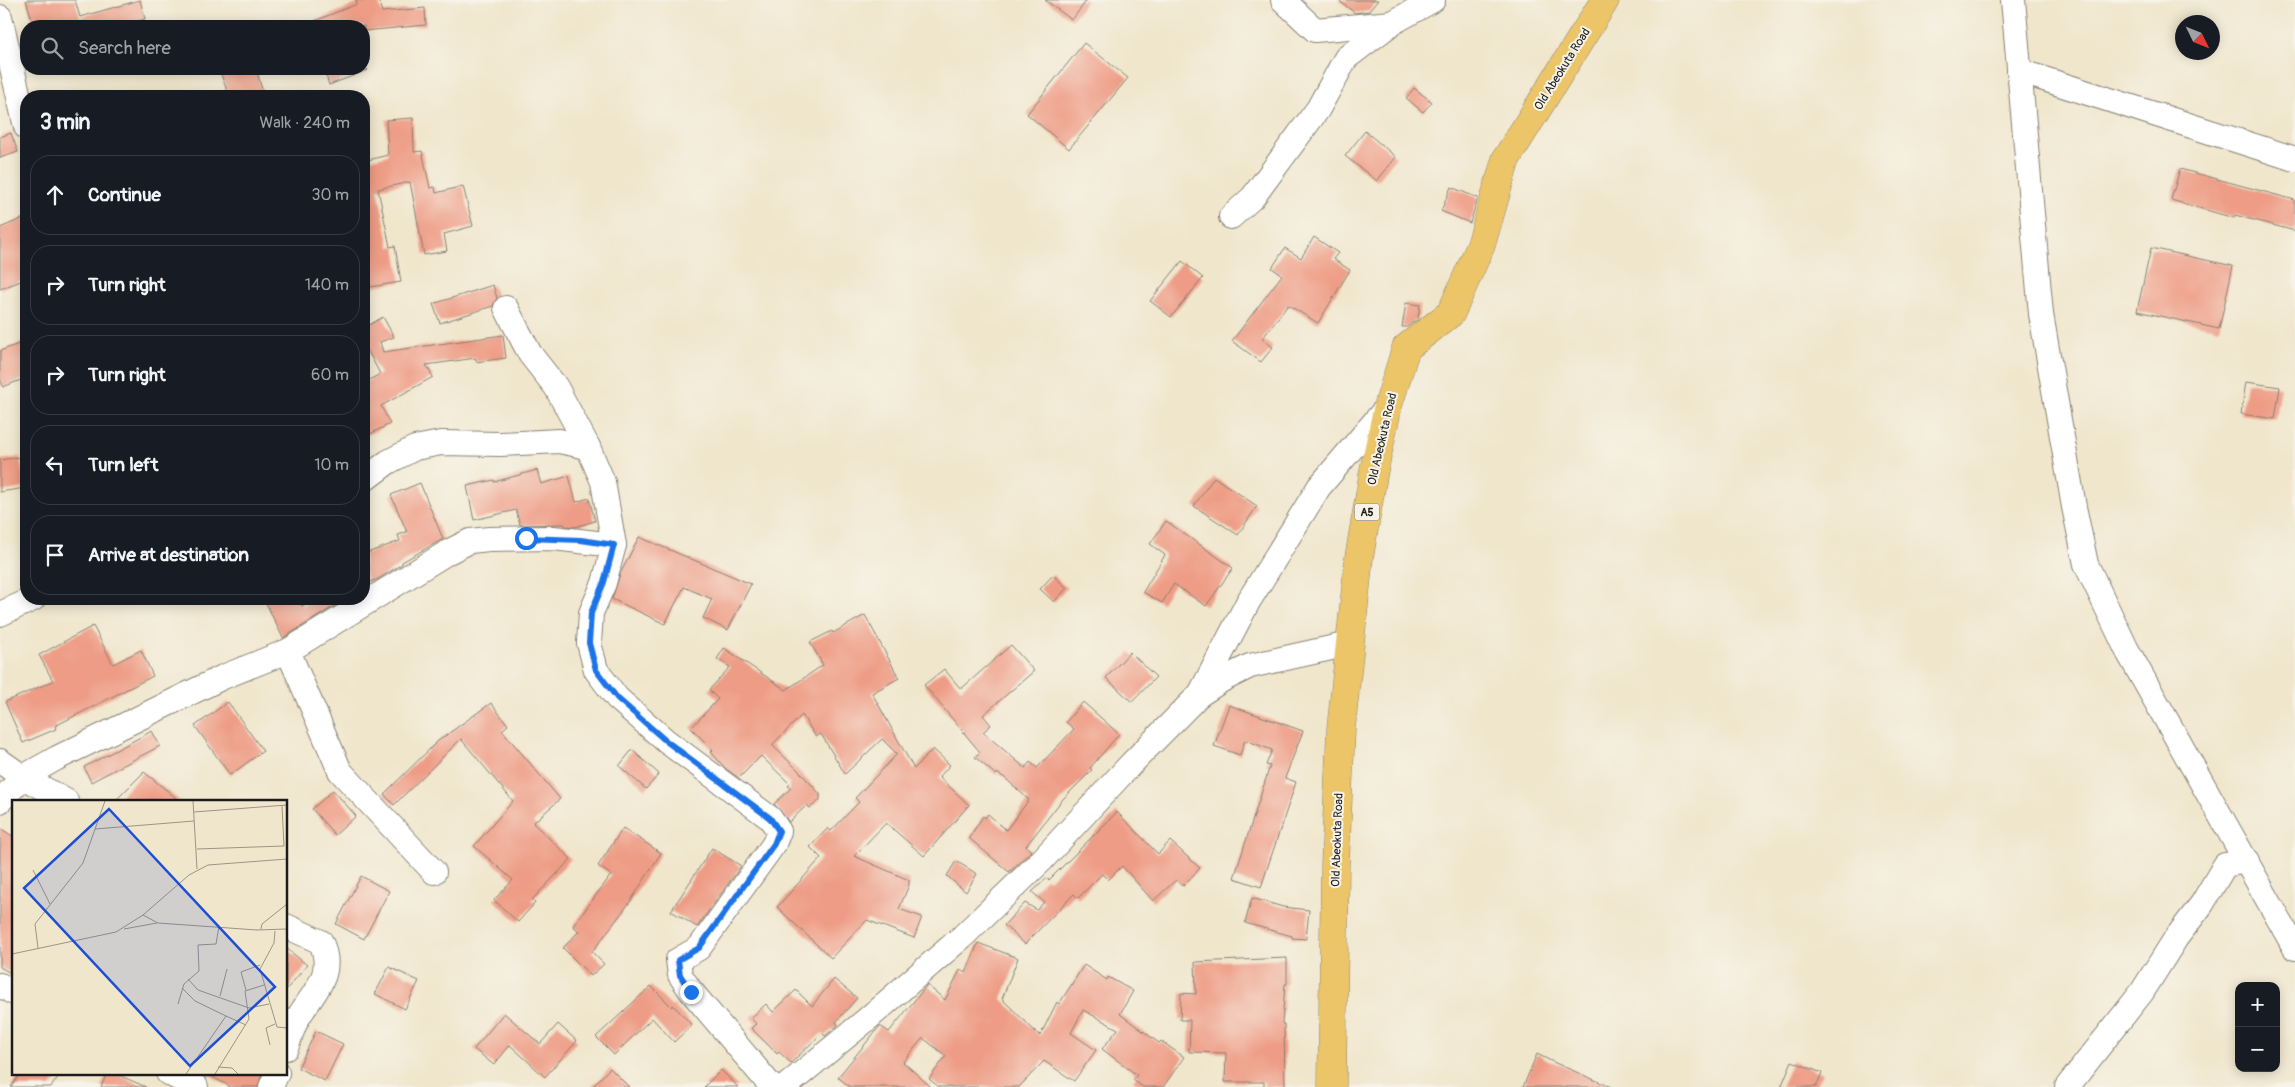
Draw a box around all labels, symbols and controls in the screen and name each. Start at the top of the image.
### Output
north arrow [2175,15,2220,60]
search box [20,20,370,75]
street label: Old Abeokuta Road [1531,25,1594,113]
icon: search [38,34,66,62]
text: Search here [78,36,171,60]
text: 3 min [40,109,90,136]
text: Walk · 240 m [259,113,350,133]
icon: ahead [41,181,69,209]
text: Continue [88,183,161,207]
text: 30 m [311,185,349,205]
icon: right [41,271,69,299]
text: Turn right [88,273,166,297]
text: 140 m [305,275,349,295]
icon: right [41,361,69,389]
text: Turn right [88,363,166,387]
text: 60 m [311,365,349,385]
street label: Old Abeokuta Road [1365,392,1400,487]
icon: left [41,451,69,479]
text: Turn left [88,453,158,477]
text: 10 m [314,455,349,475]
road number: A5 [1354,504,1380,520]
route start [515,527,538,550]
icon: arrive [41,541,69,569]
text: Arrive at destination [88,543,249,567]
street label: Old Abeokuta Road [1328,793,1347,887]
inset map [12,800,288,1074]
route end [680,981,703,1004]
map controls [2235,982,2280,1072]
button: + [2235,982,2280,1027]
button: − [2235,1027,2280,1072]

